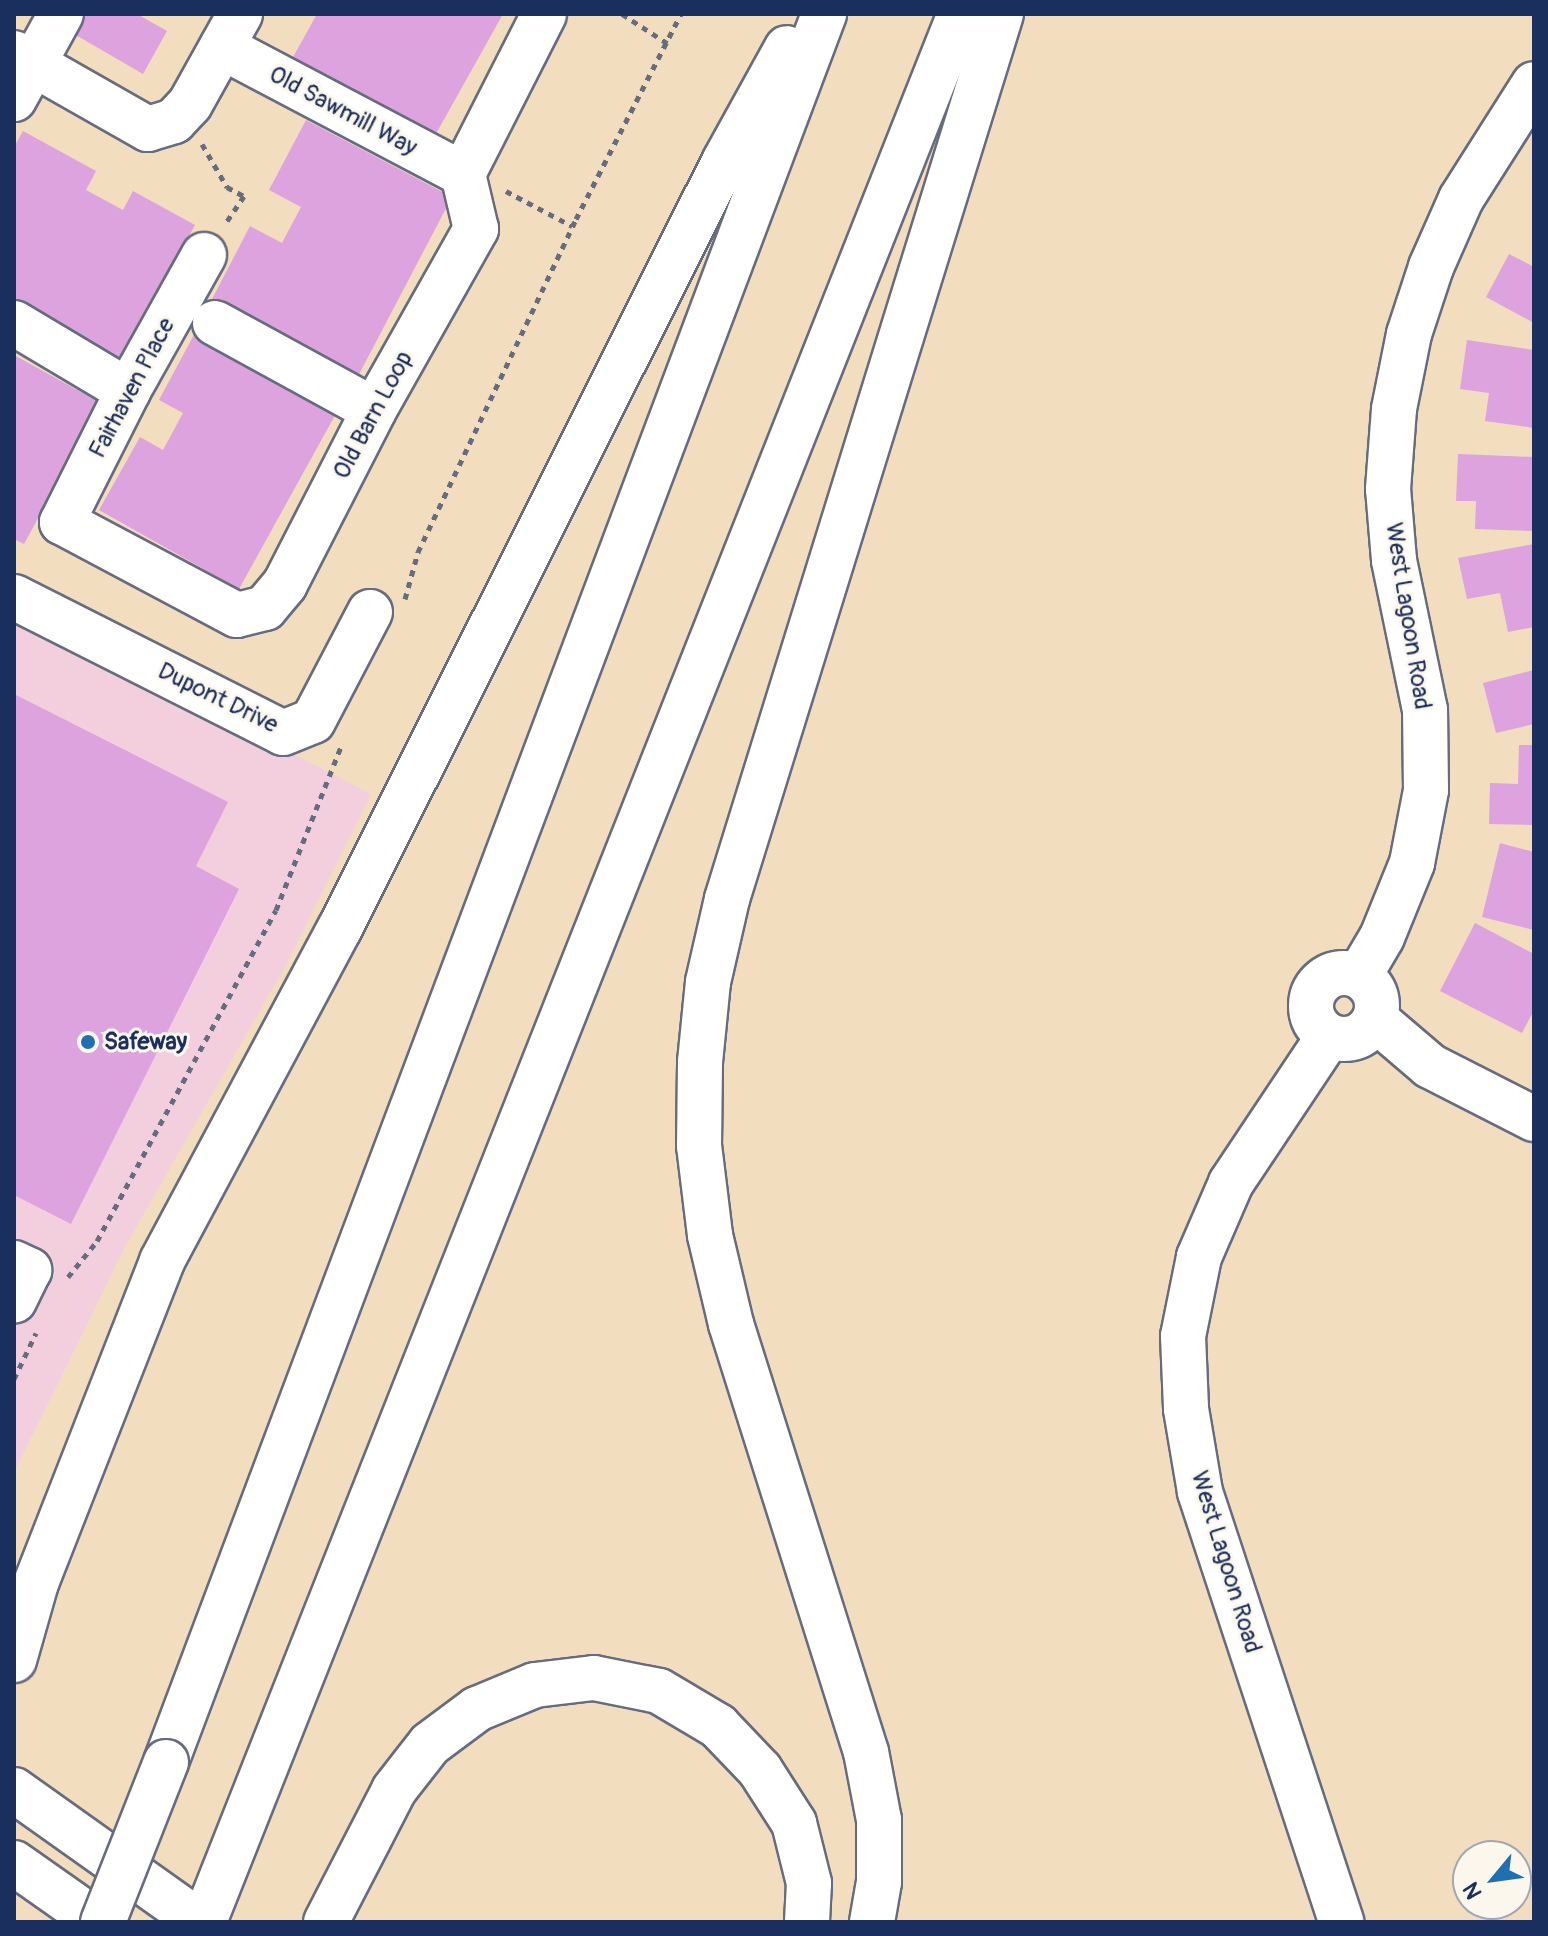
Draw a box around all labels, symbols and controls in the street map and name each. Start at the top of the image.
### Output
street label: Old Sawmill Way [264,60,422,162]
street label: Fairhaven Place [83,313,181,463]
street label: Old Barn Loop [327,346,419,484]
street label: West Lagoon Road [1379,521,1437,711]
street label: Dupont Drive [153,657,283,739]
place label: Safeway [104,1028,187,1056]
marker: Safeway [79,1033,97,1051]
street label: West Lagoon Road [1185,1468,1267,1656]
north arrow [1452,1840,1532,1920]
text: N [1457,1877,1489,1904]

